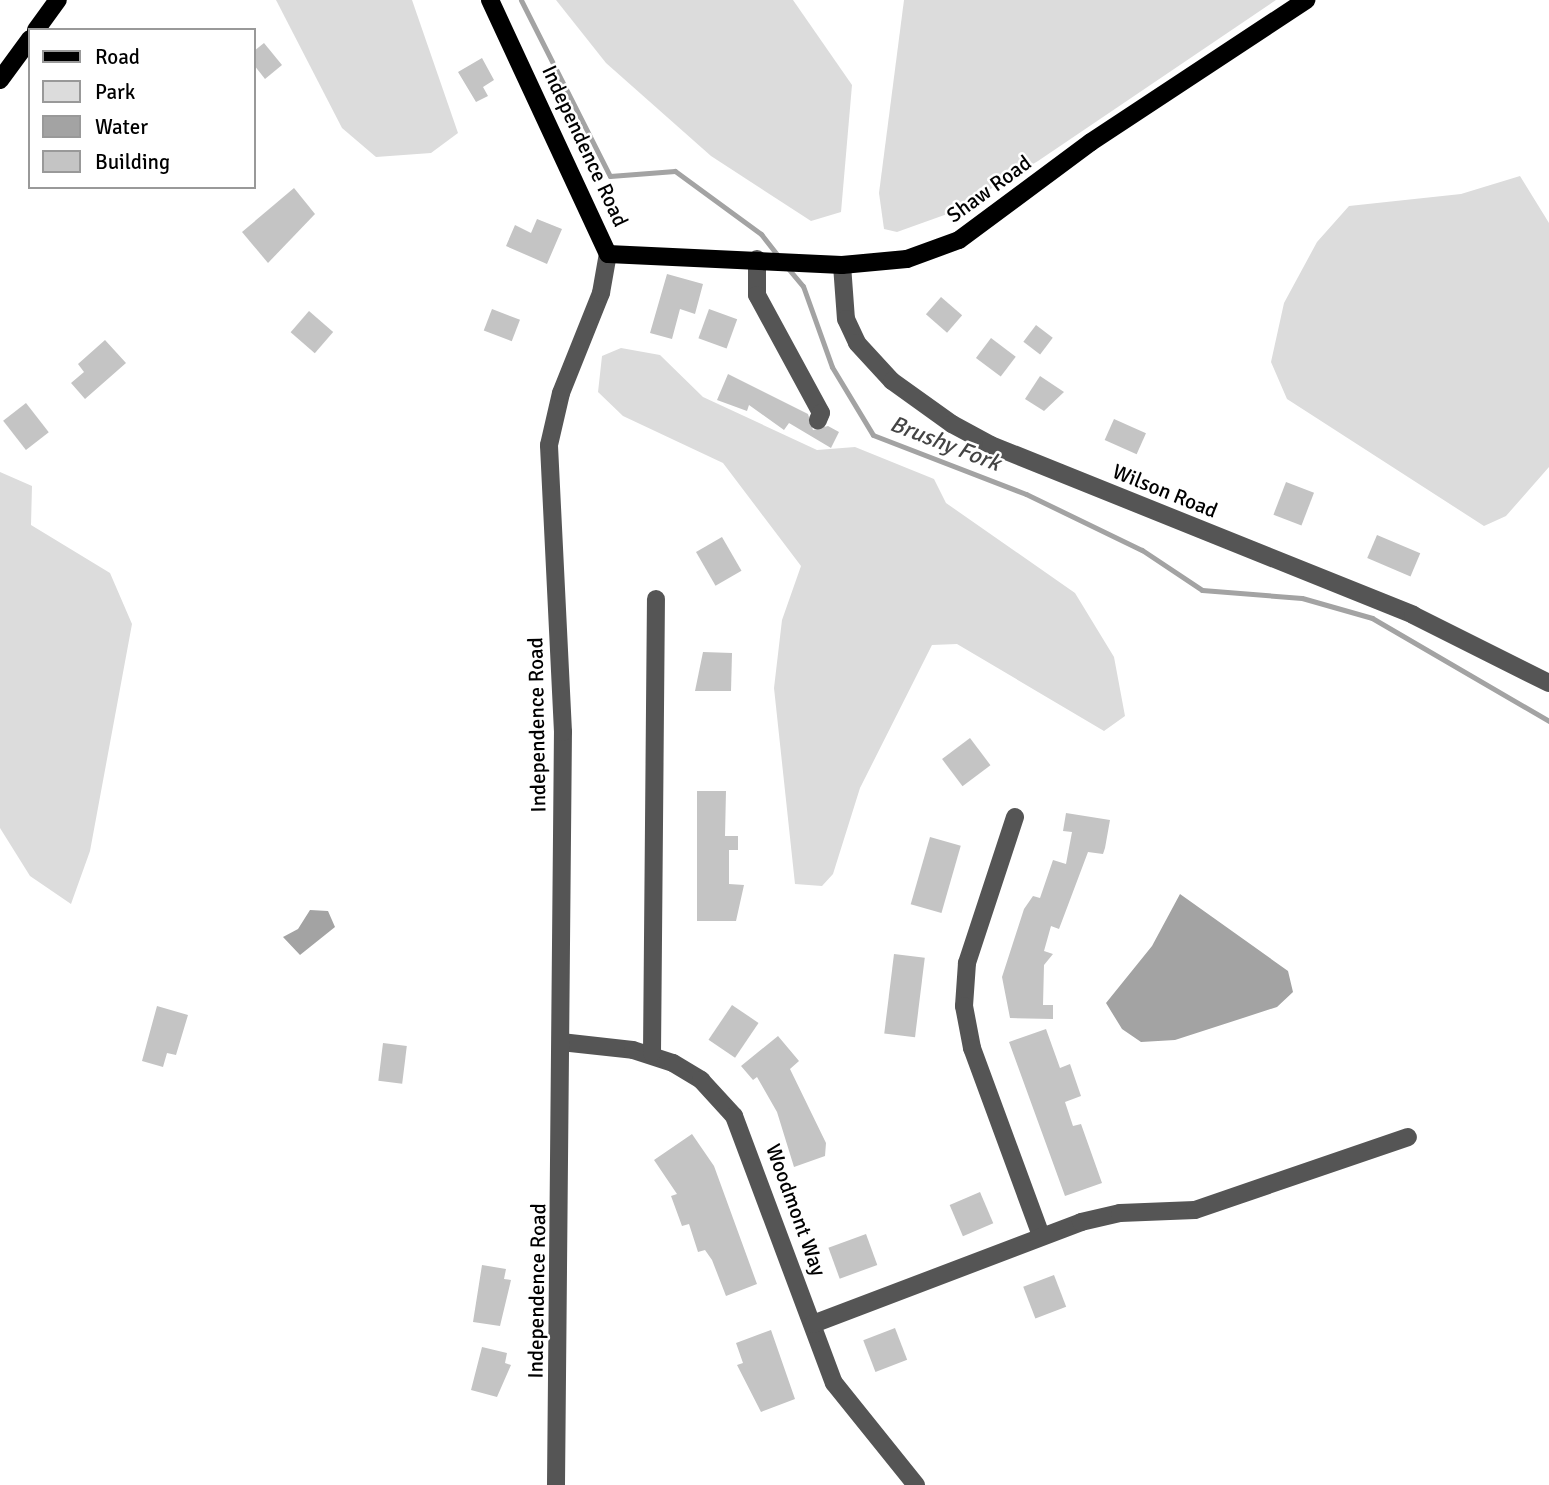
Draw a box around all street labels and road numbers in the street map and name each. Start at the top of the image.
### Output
street label: Independence Road [537,61,633,231]
street label: Shaw Road [942,150,1036,228]
street label: Wilson Road [1109,459,1221,523]
street label: Independence Road [523,637,551,813]
street label: Woodmont Way [760,1141,832,1279]
street label: Independence Road [523,1203,551,1379]

